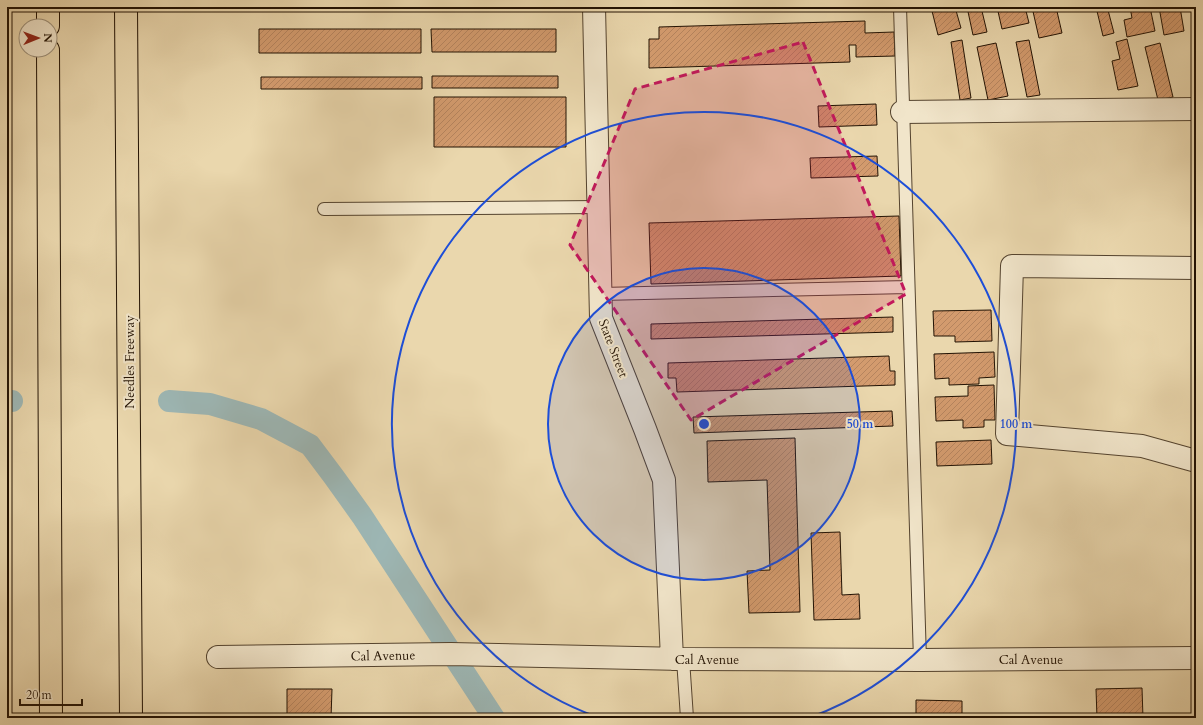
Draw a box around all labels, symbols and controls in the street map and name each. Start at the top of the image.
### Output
north arrow [18,18,58,58]
text: N [40,33,55,43]
street label: Needles Freeway [121,315,139,409]
street label: State Street [594,317,632,380]
text: 50 m [847,416,874,432]
text: 100 m [1000,416,1033,432]
centre of rings [697,417,711,431]
street label: Cal Avenue [351,646,416,666]
street label: Cal Avenue [675,651,739,669]
street label: Cal Avenue [999,651,1063,669]
scale bar [20,681,82,707]
text: 20 m [26,687,53,703]

